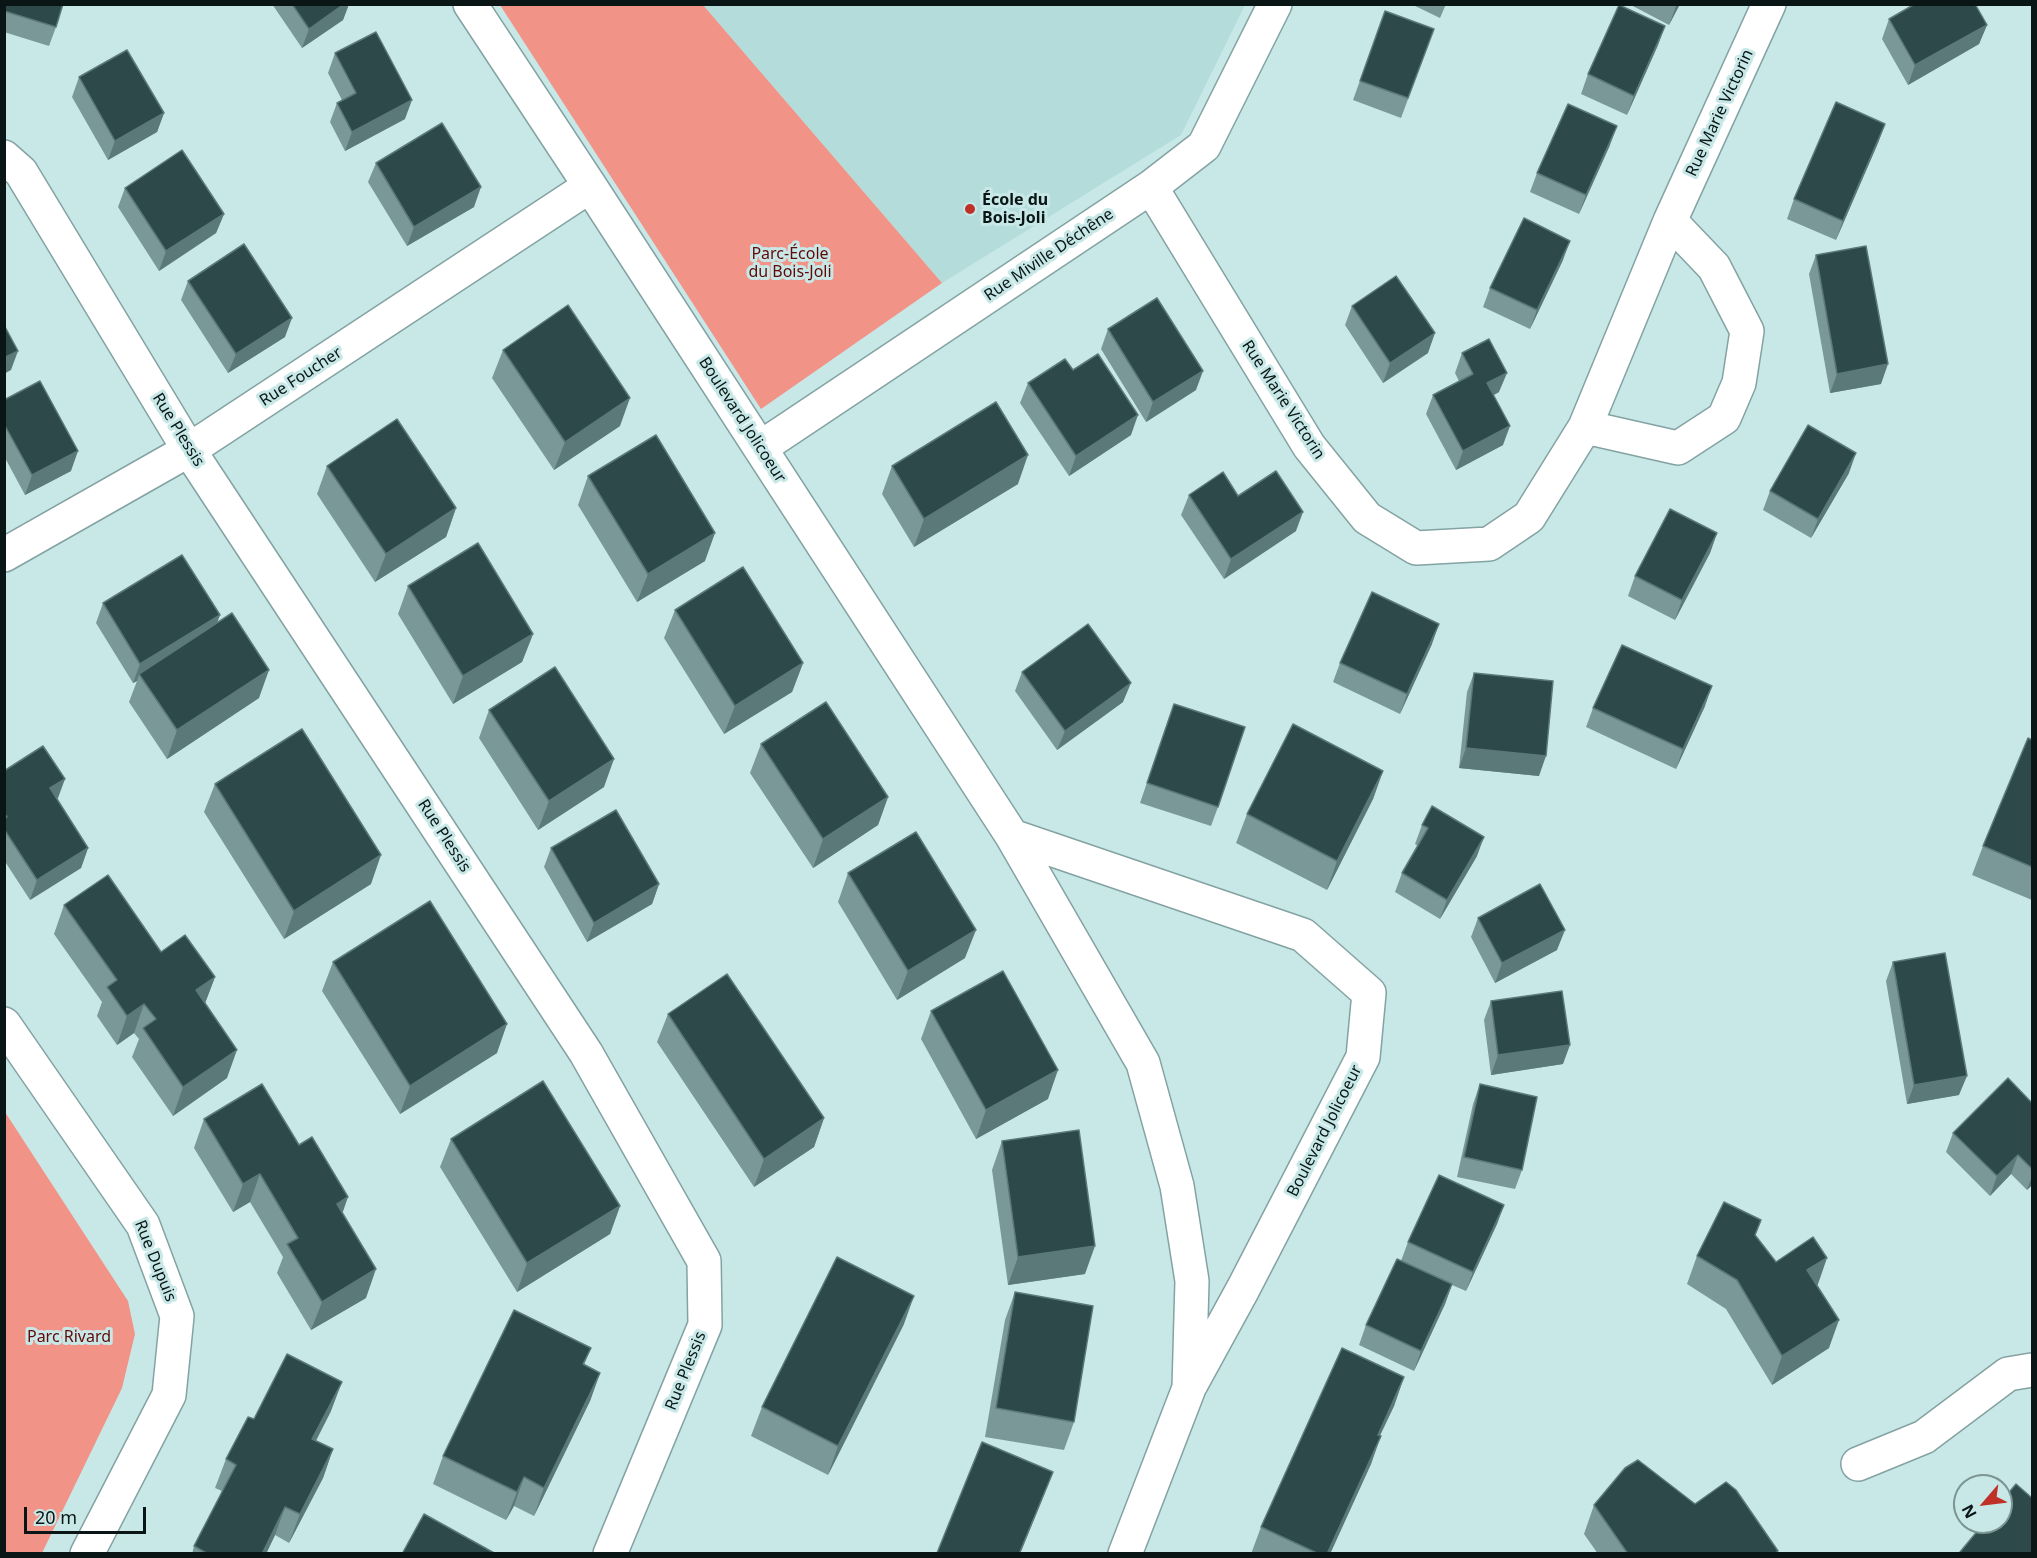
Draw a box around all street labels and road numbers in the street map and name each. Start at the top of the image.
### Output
street label: Rue Marie Victorin [1682,46,1758,180]
street label: Rue Miville Déchêne [981,205,1117,305]
street label: Rue Marie Victorin [1237,337,1329,463]
street label: Rue Foucher [256,343,346,411]
street label: Boulevard Jolicoeur [694,354,790,486]
street label: Rue Plessis [148,390,208,470]
street label: Rue Plessis [413,796,475,876]
street label: Boulevard Jolicoeur [1283,1062,1367,1200]
street label: Rue Dupuis [130,1217,180,1305]
street label: Rue Plessis [662,1329,710,1413]

